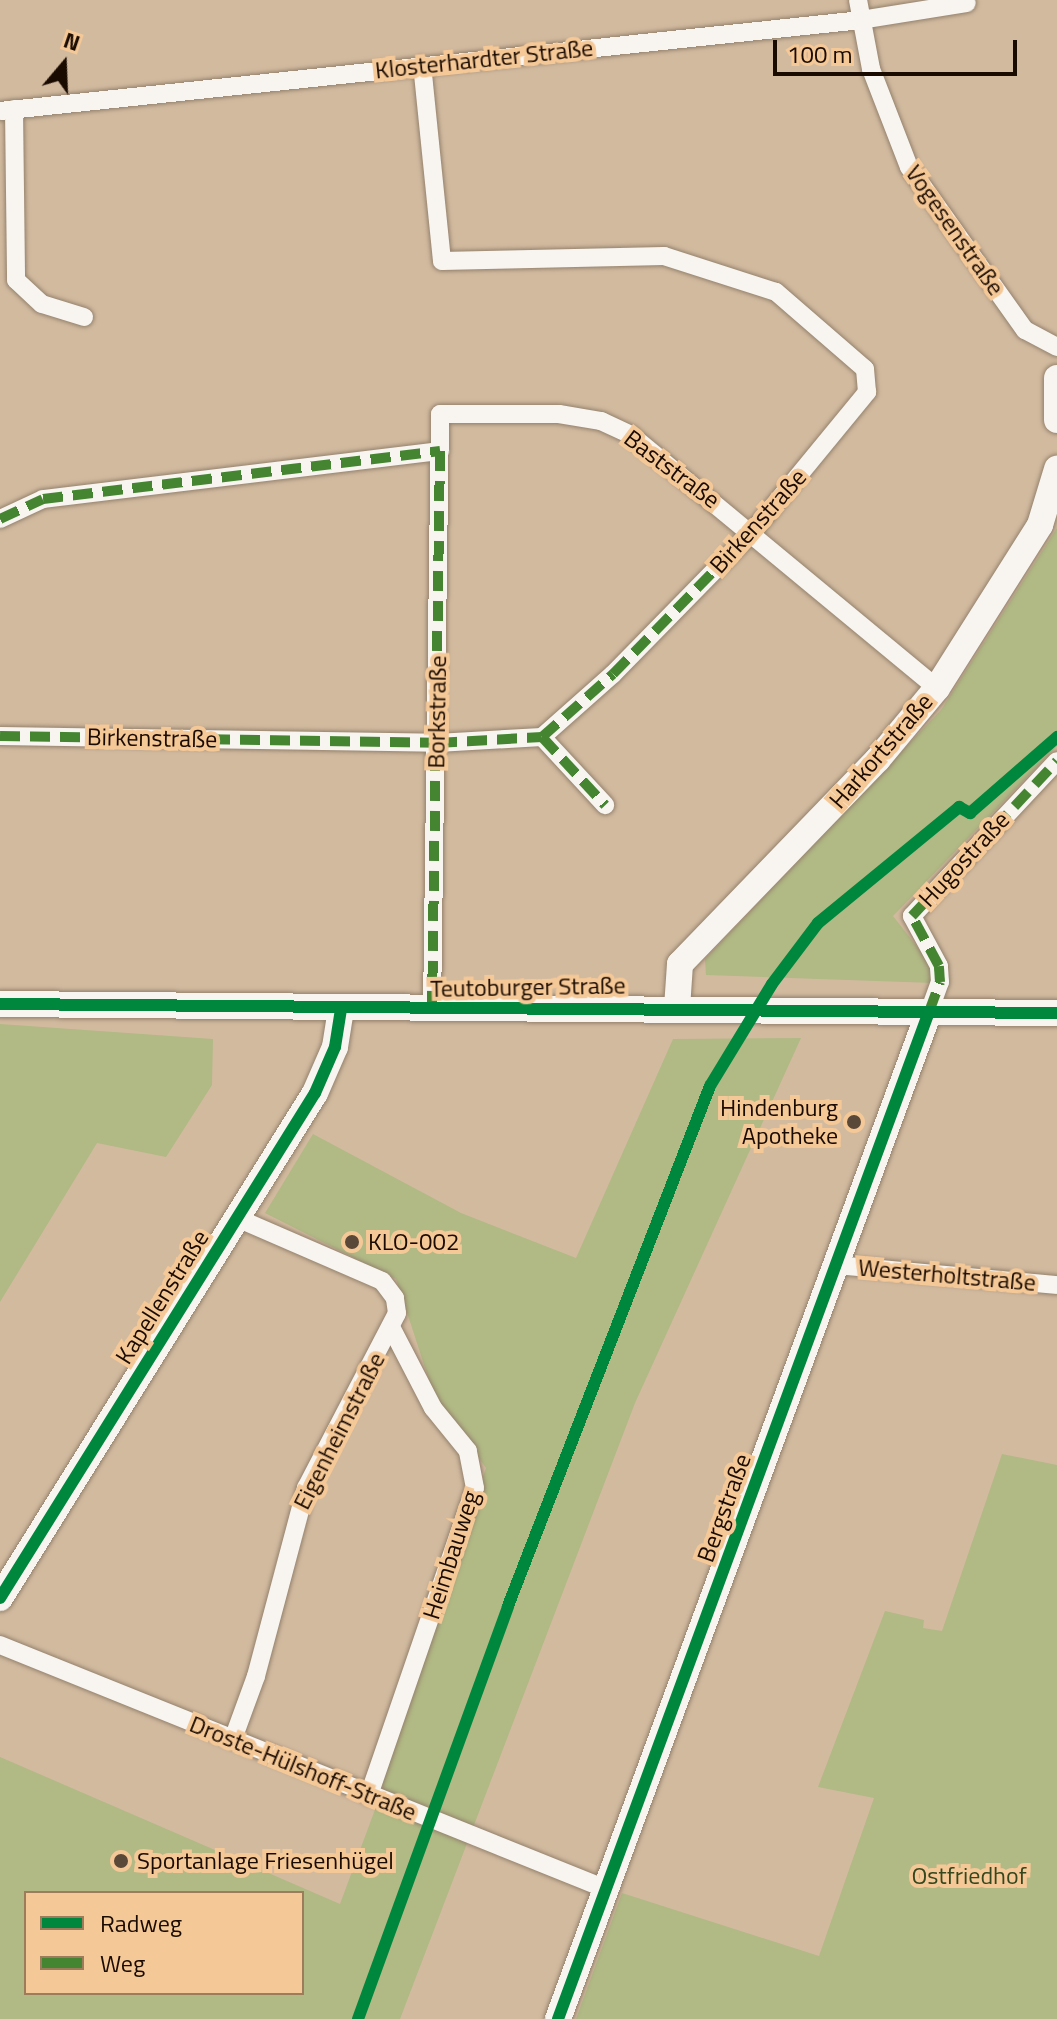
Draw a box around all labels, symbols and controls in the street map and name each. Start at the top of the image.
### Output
text: N [59,23,85,60]
north arrow [24,24,104,104]
scale bar [777,24,1021,74]
street label: Klosterhardter Straße [374,33,594,85]
text: 100 m [787,36,853,72]
street label: Vogesenstraße [900,159,1010,301]
street label: Baststraße [619,424,725,514]
street label: Birkenstraße [704,463,812,579]
street label: Borkstraße [422,655,452,769]
street label: Harkortstraße [823,688,939,814]
street label: Birkenstraße [87,722,217,754]
street label: Hugostraße [913,805,1015,913]
street label: Teutoburger Straße [430,971,626,1003]
place label: Hindenburg Apotheke [720,1094,838,1150]
marker: Hindenburg Apotheke [845,1113,863,1131]
street label: Kapellenstraße [109,1225,215,1369]
place label: KLO-002 [368,1228,459,1256]
marker: KLO-002 [343,1233,361,1251]
street label: Westerholtstraße [857,1253,1037,1297]
street label: Eigenheimstraße [287,1348,391,1514]
street label: Bergstraße [691,1450,757,1566]
street label: Heimbauweg [417,1487,485,1623]
street label: Droste-Hülshoff-Straße [185,1709,421,1827]
place label: Sportanlage Friesenhügel [137,1847,394,1875]
marker: Sportanlage Friesenhügel [112,1852,130,1870]
park label: Ostfriedhof [911,1862,1027,1890]
legend [24,1891,304,1995]
text: Radweg [100,1905,182,1941]
text: Weg [100,1945,145,1981]

